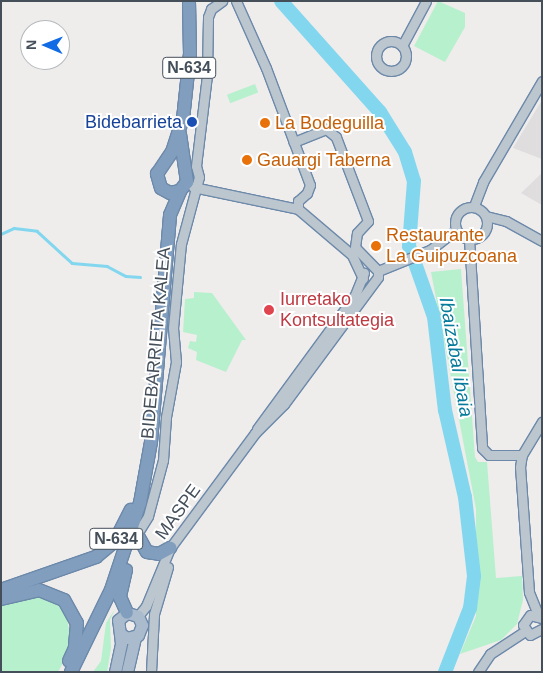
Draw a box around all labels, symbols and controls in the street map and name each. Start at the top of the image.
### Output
north arrow [20,20,70,70]
text: N [23,40,39,50]
road number: N-634 [162,54,216,82]
place label: Bidebarrieta [85,111,182,133]
place label: La Bodeguilla [275,112,384,134]
marker: Bidebarrieta [186,116,198,128]
marker: La Bodeguilla [259,117,271,129]
place label: Gauargi Taberna [257,149,391,171]
marker: Gauargi Taberna [241,154,253,166]
place label: Restaurante La Guipuzcoana [386,225,517,268]
marker: Restaurante La Guipuzcoana [370,240,382,252]
street label: BIDEBARRIETA KALEA [137,246,175,440]
place label: Iurretako Kontsultategia [280,289,394,332]
water label: Ibaizabal ibaia [434,295,478,419]
marker: Iurretako Kontsultategia [262,303,276,317]
street label: MASPE [151,480,205,544]
road number: N-634 [88,526,144,552]

